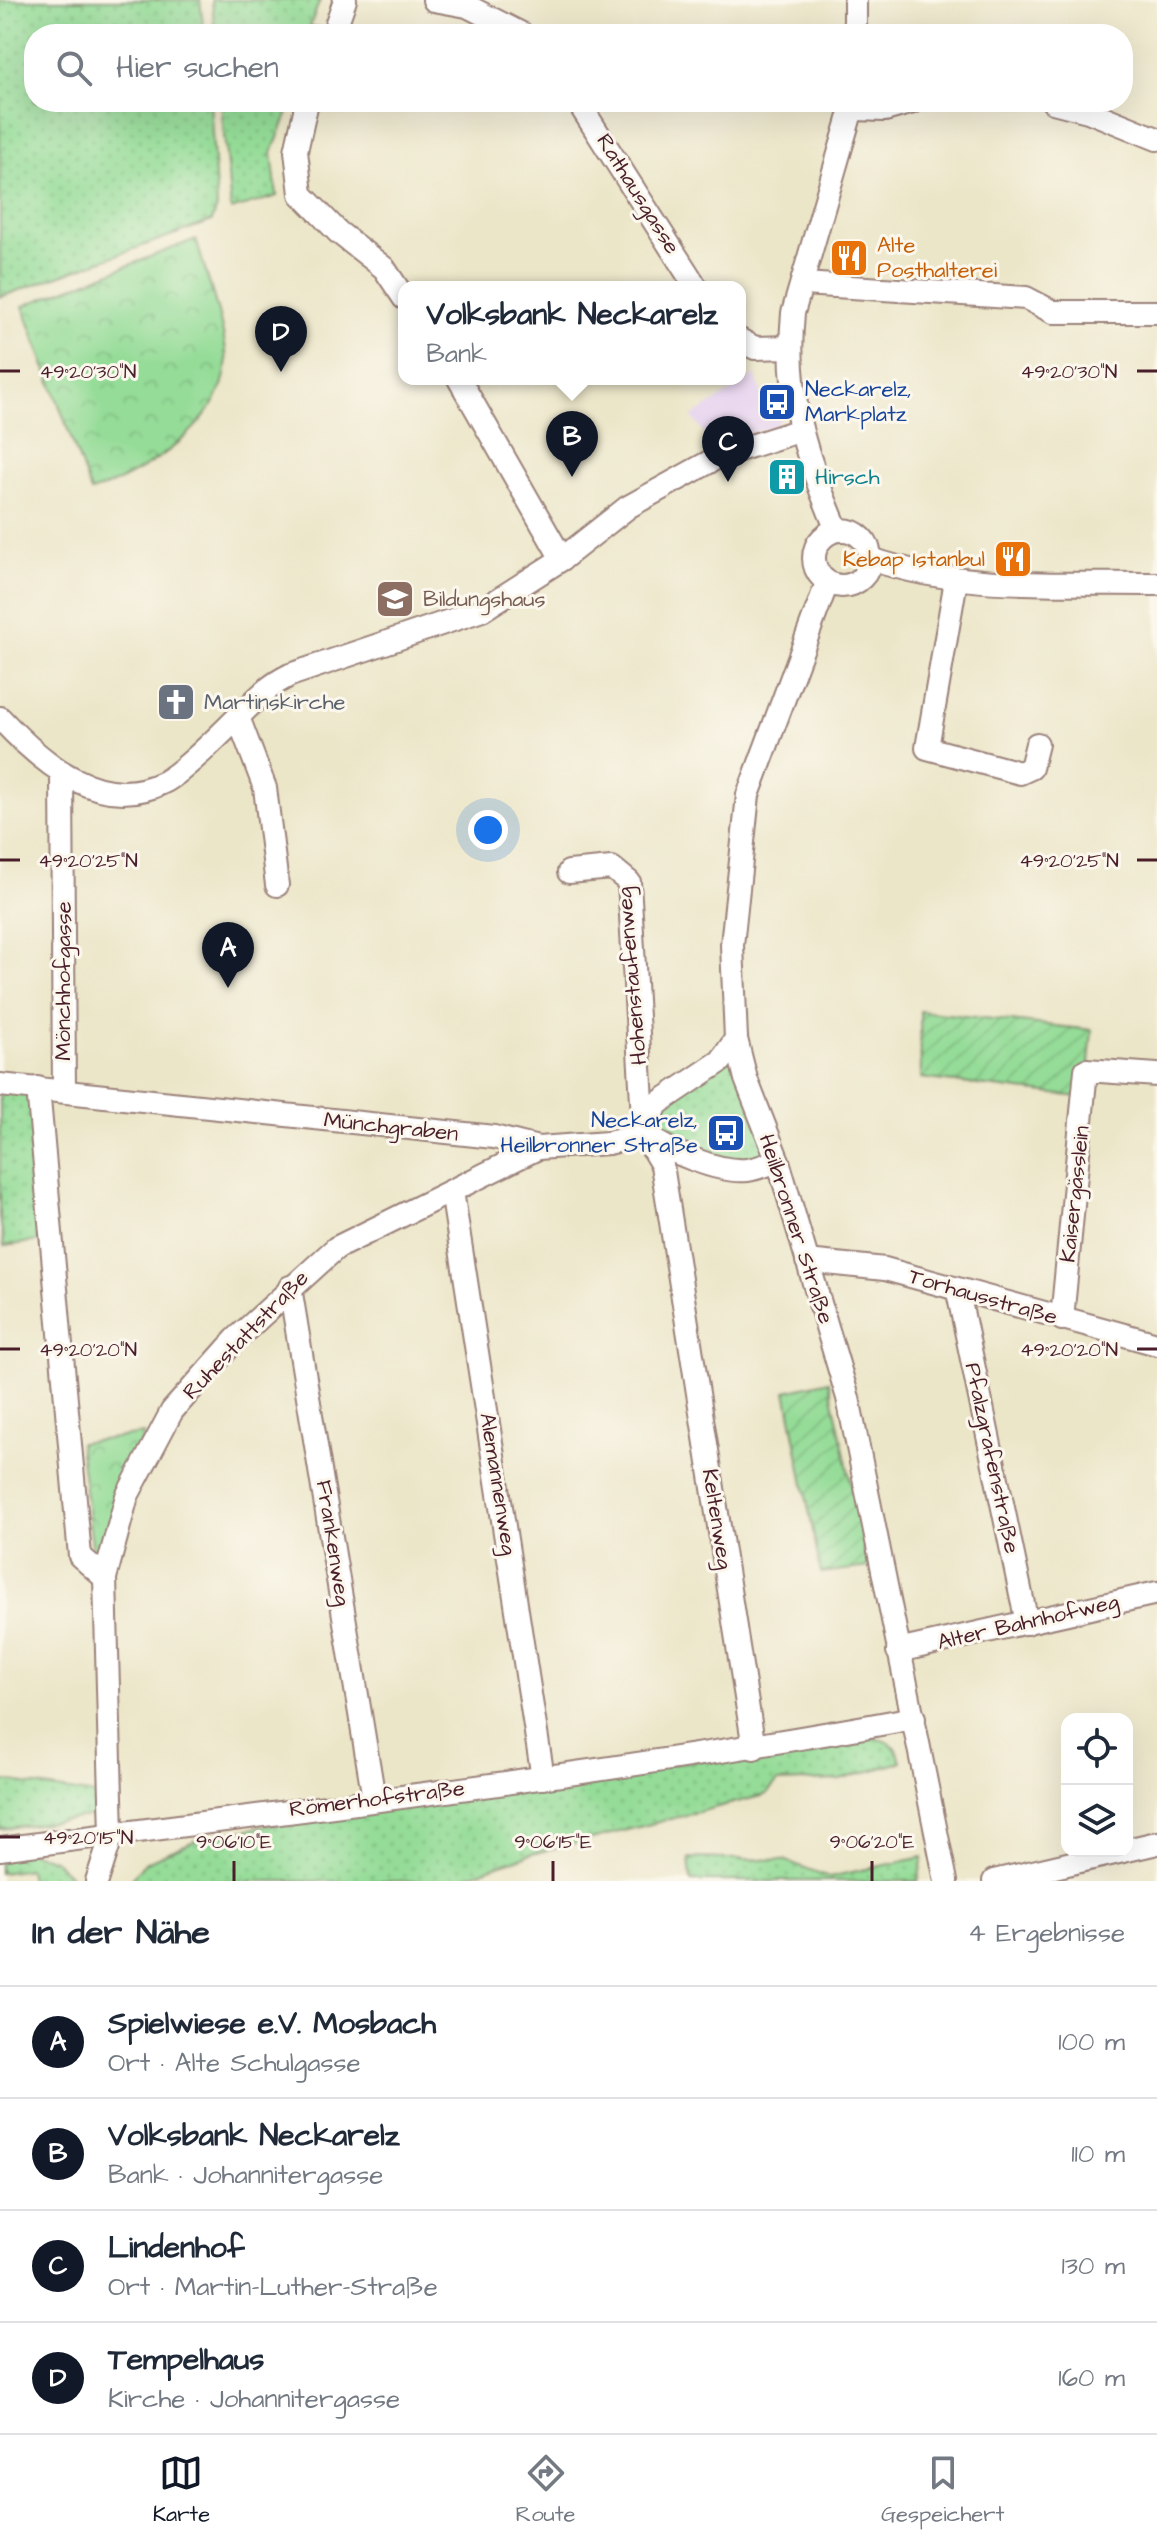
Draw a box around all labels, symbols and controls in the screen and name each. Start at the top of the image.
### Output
search box [24,24,1133,112]
icon: search [52,46,96,90]
text: Hier suchen [116,47,279,89]
street label: Rathausgasse [588,128,687,261]
place label: Alte Posthalterei [877,230,997,286]
restaurant icon: Alte Posthalterei [828,237,870,279]
popup [398,281,746,385]
text: Volksbank Neckarelz [426,294,718,336]
pin: D [255,306,307,372]
text: Bank [426,336,487,372]
text: 49°20'30"N [40,358,136,386]
text: 49°20'30"N [1021,358,1117,386]
place label: Neckarelz, Markplatz [805,374,912,430]
bus stop icon: Neckarelz, Markplatz [756,381,798,423]
pin: B [546,411,598,477]
pin: C [702,416,754,482]
building icon: Hirsch [766,456,808,498]
place label: Hirsch [815,462,880,493]
restaurant icon: Kebap Istanbul [992,538,1034,580]
place label: Kebap Istanbul [843,544,985,575]
school or university icon: Bildungshaus [374,578,416,620]
place label: Bildungshaus [423,584,546,616]
church icon: Martinskirche [155,681,197,723]
place label: Martinskirche [204,687,346,718]
your location [468,810,508,850]
text: 49°20'25"N [38,847,138,875]
text: 49°20'25"N [1019,847,1119,875]
street label: Hohenstaufenweg [609,886,656,1066]
street label: Mönchhofgasse [48,901,80,1061]
pin: A [202,922,254,988]
street label: Münchgraben [322,1105,460,1150]
place label: Neckarelz, Heilbronner Straße [500,1105,698,1161]
bus stop icon: Neckarelz, Heilbronner Straße [705,1112,747,1154]
street label: Kaisergässlein [1052,1124,1099,1264]
street label: Heilbronner Straße [751,1130,841,1328]
street label: Torhausstraße [905,1261,1061,1333]
street label: Ruhestattstraße [176,1263,316,1407]
text: 49°20'20"N [39,1336,137,1364]
text: 49°20'20"N [1020,1336,1118,1364]
street label: Pfalzgrafenstraße [956,1360,1027,1556]
street label: Alemannenweg [470,1411,525,1558]
street label: Keltenweg [693,1466,740,1572]
street label: Frankenweg [307,1478,358,1608]
street label: Alter Bahnhofweg [934,1586,1122,1659]
map controls [1061,1713,1133,1857]
button: locate [1061,1713,1133,1785]
street label: Römerhofstraße [288,1773,467,1825]
button: layers [1061,1785,1133,1857]
text: 49°20'15"N [43,1824,133,1852]
text: 9°06'10"E [196,1828,272,1856]
text: 9°06'15"E [514,1828,592,1856]
text: 9°06'20"E [830,1828,915,1856]
text: In der Nähe [32,1909,210,1957]
text: 4 Ergebnisse [968,1915,1125,1951]
text: Spielwiese e.V. Mosbach [108,2003,436,2045]
text: A [50,2024,66,2060]
text: 100 m [1058,2024,1125,2060]
text: Ort · Alte Schulgasse [108,2045,361,2081]
text: Volksbank Neckarelz [108,2115,400,2157]
text: B [49,2136,67,2172]
text: 110 m [1071,2136,1125,2172]
text: Bank · Johannitergasse [108,2157,383,2193]
text: Lindenhof [108,2227,244,2269]
text: C [49,2248,67,2284]
text: 130 m [1061,2248,1125,2284]
text: Ort · Martin-Luther-Straße [108,2269,438,2305]
text: Tempelhaus [108,2339,264,2381]
text: D [50,2360,66,2396]
text: 160 m [1058,2360,1125,2396]
text: Kirche · Johannitergasse [108,2381,400,2417]
tab: Karte [153,2451,210,2530]
tab: Route [515,2451,576,2530]
tab: Gespeichert [881,2451,1004,2530]

